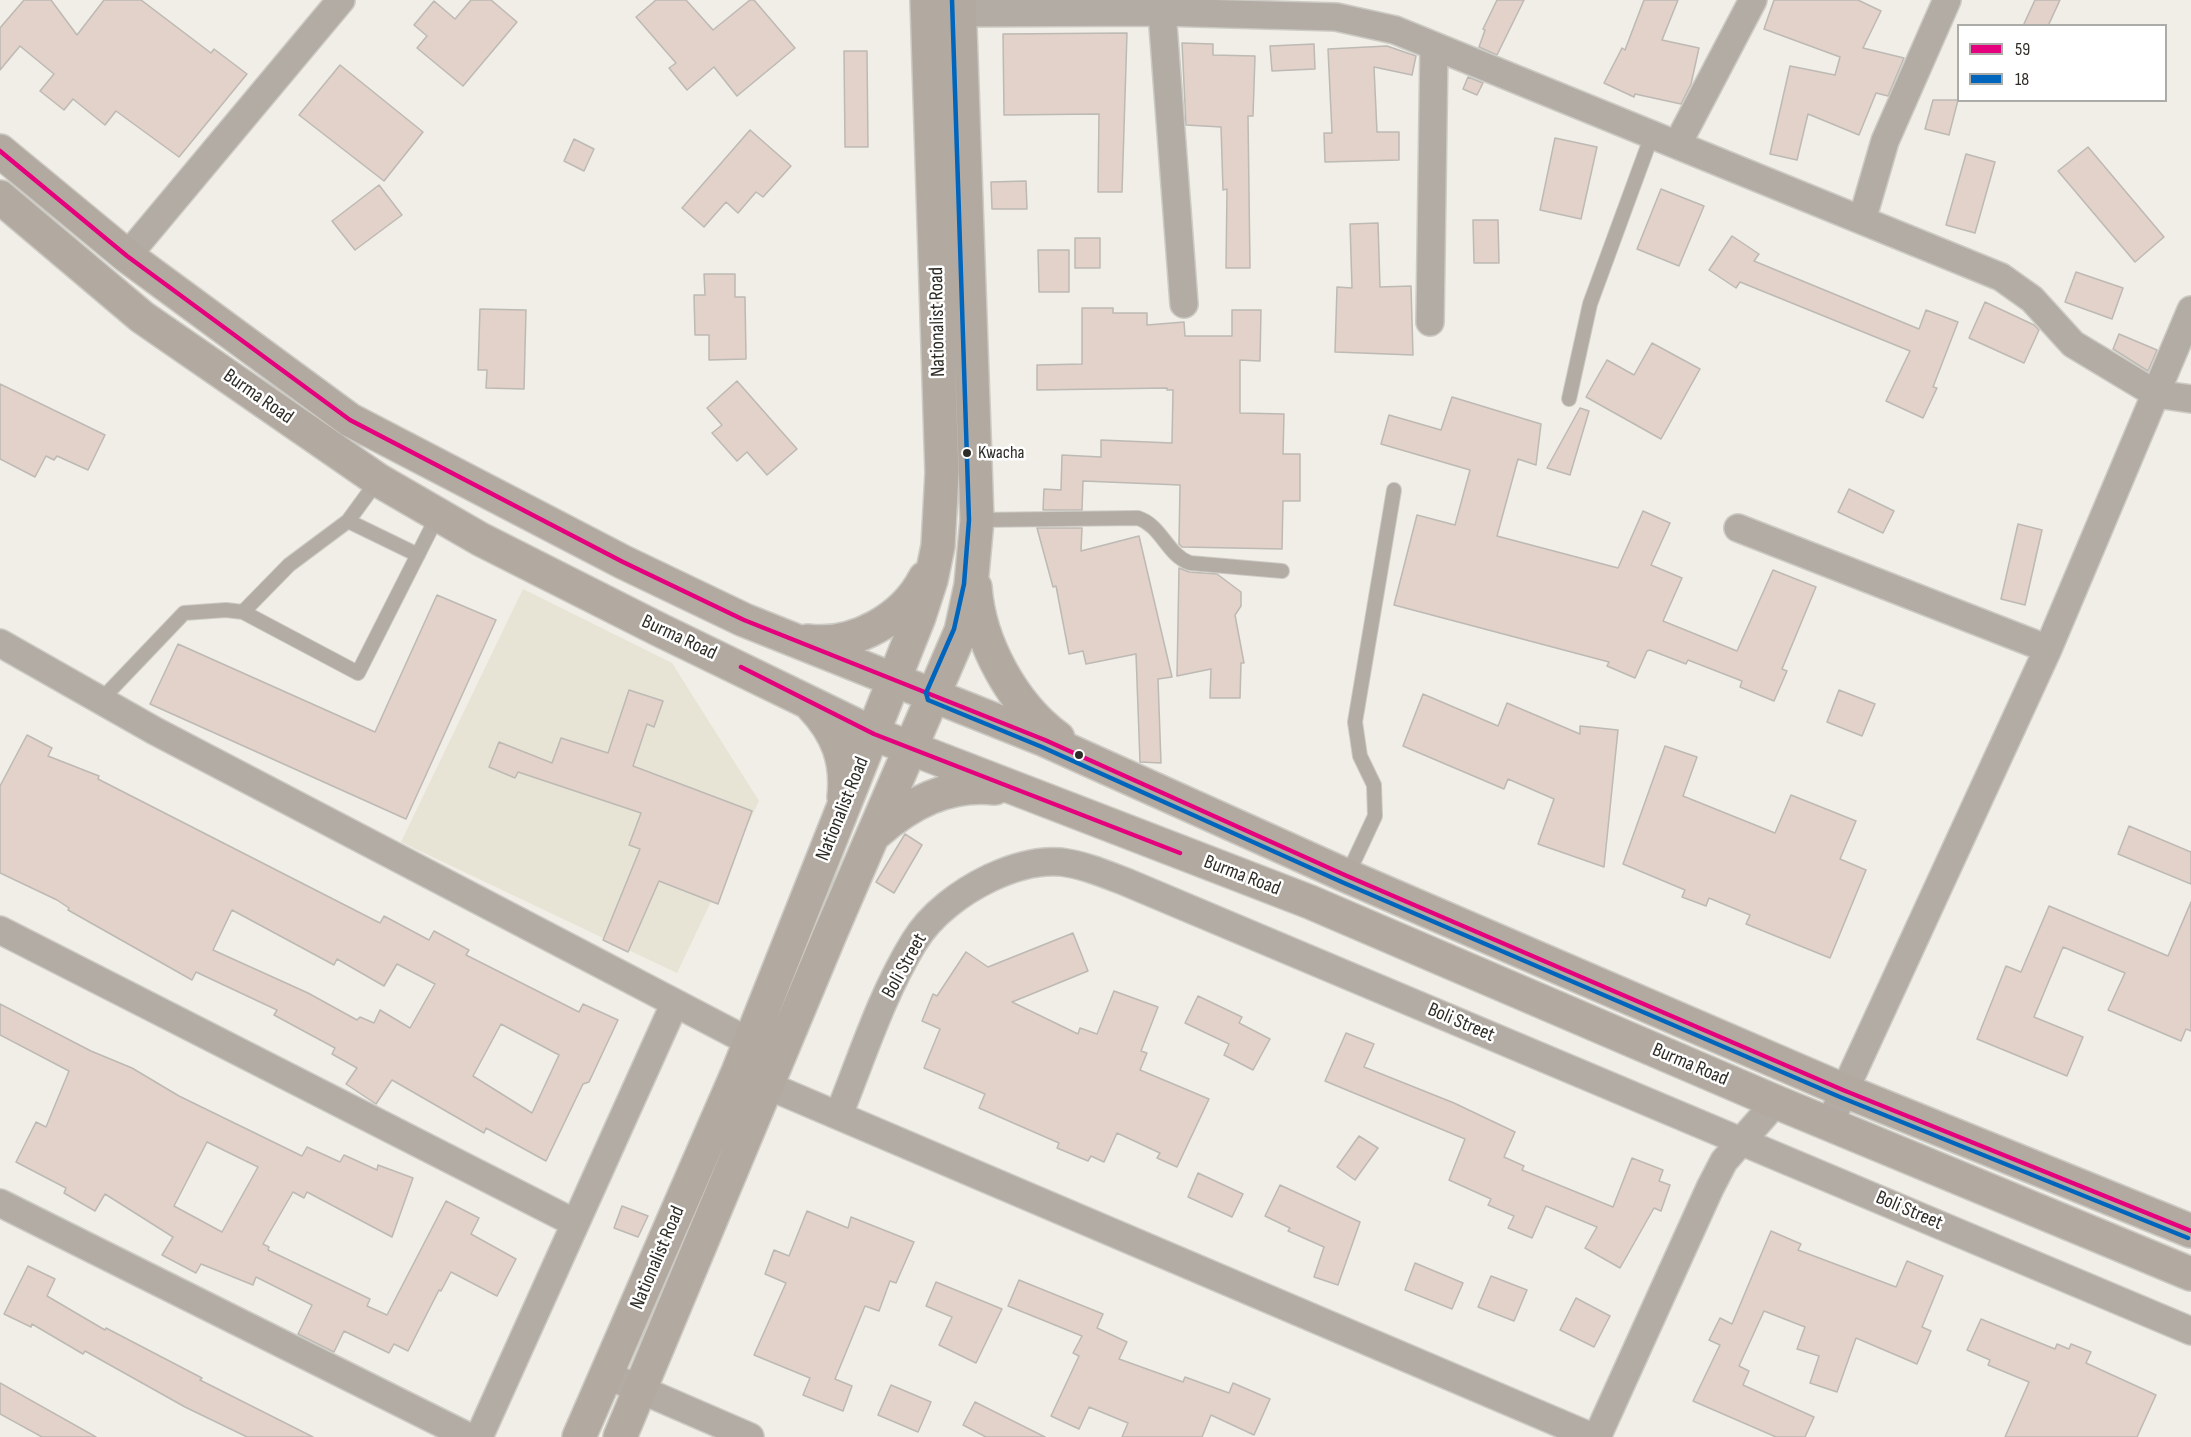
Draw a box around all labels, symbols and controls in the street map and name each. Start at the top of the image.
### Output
legend [1957,24,2167,102]
text: 59 [2015,39,2030,60]
text: 18 [2015,69,2029,90]
street label: Nationalist Road [925,267,951,377]
street label: Burma Road [218,364,298,430]
place label: Kwacha [978,442,1025,464]
marker: Kwacha [961,447,973,459]
street label: Burma Road [638,610,720,666]
unlabelled marker [1073,749,1085,761]
street label: Nationalist Road [811,754,875,864]
street label: Burma Road [1200,850,1284,902]
street label: Boli Street [877,929,933,1003]
street label: Boli Street [1424,998,1498,1048]
street label: Burma Road [1648,1038,1732,1092]
street label: Boli Street [1872,1186,1946,1236]
street label: Nationalist Road [625,1203,691,1313]

